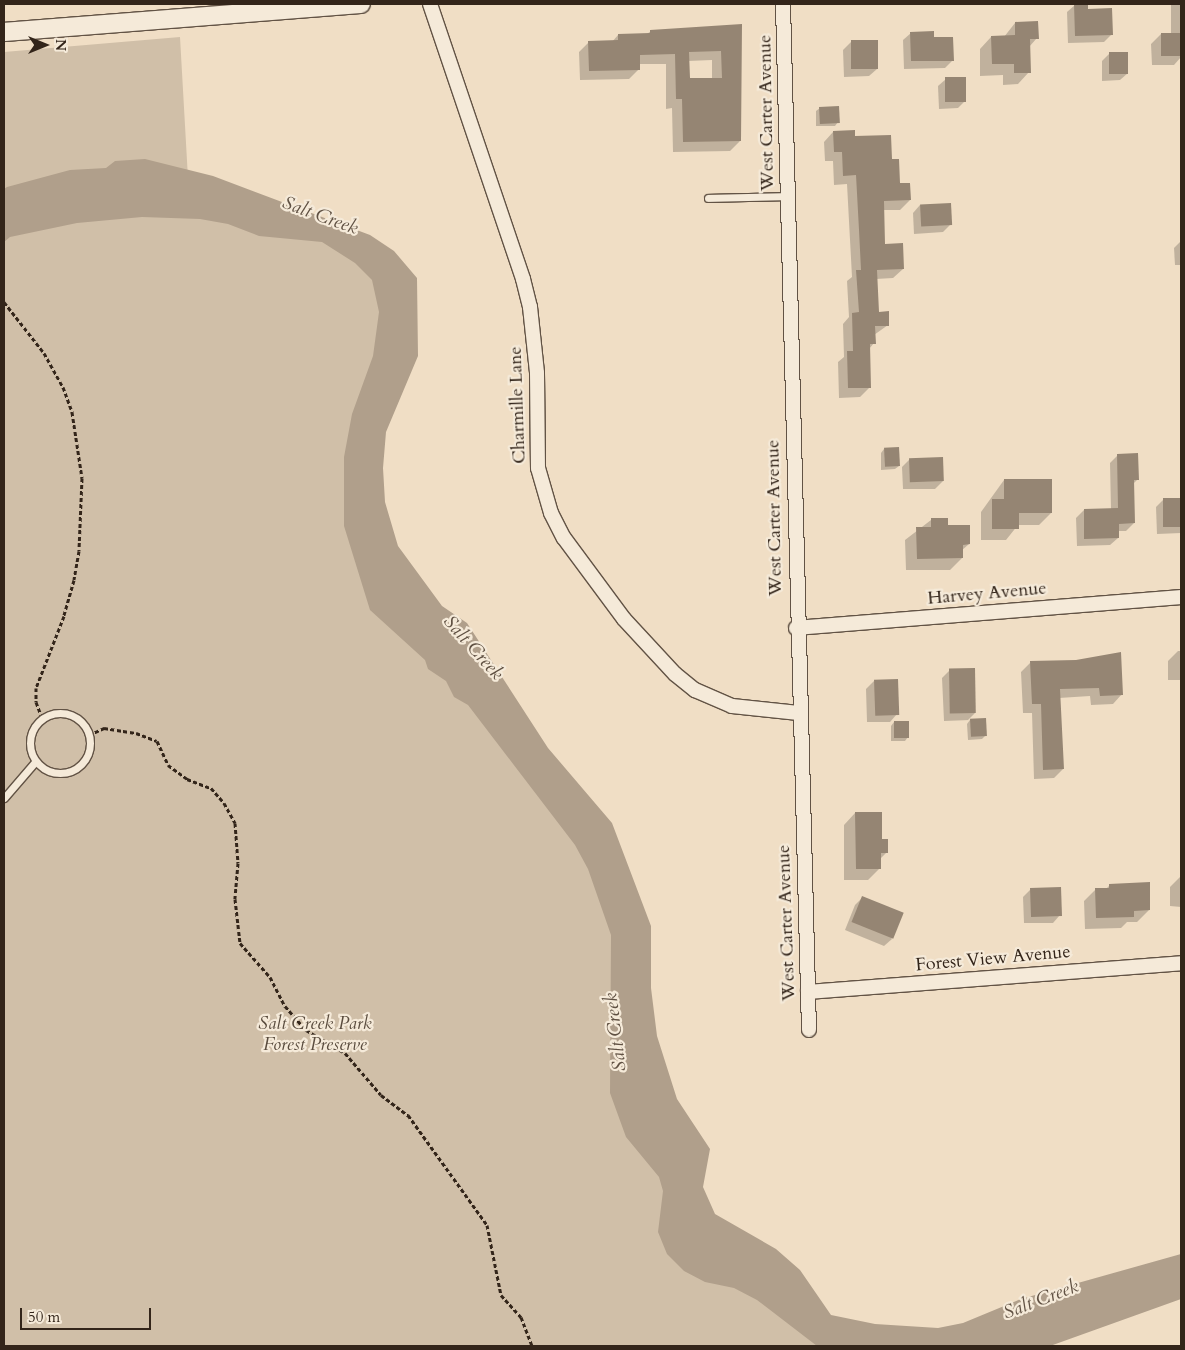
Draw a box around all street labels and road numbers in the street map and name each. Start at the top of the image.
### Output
street label: West Carter Avenue [755,35,779,191]
street label: Charmille Lane [505,346,531,464]
street label: West Carter Avenue [763,440,787,596]
street label: Harvey Avenue [927,578,1047,610]
street label: West Carter Avenue [773,845,801,1001]
street label: Forest View Avenue [915,941,1071,977]

